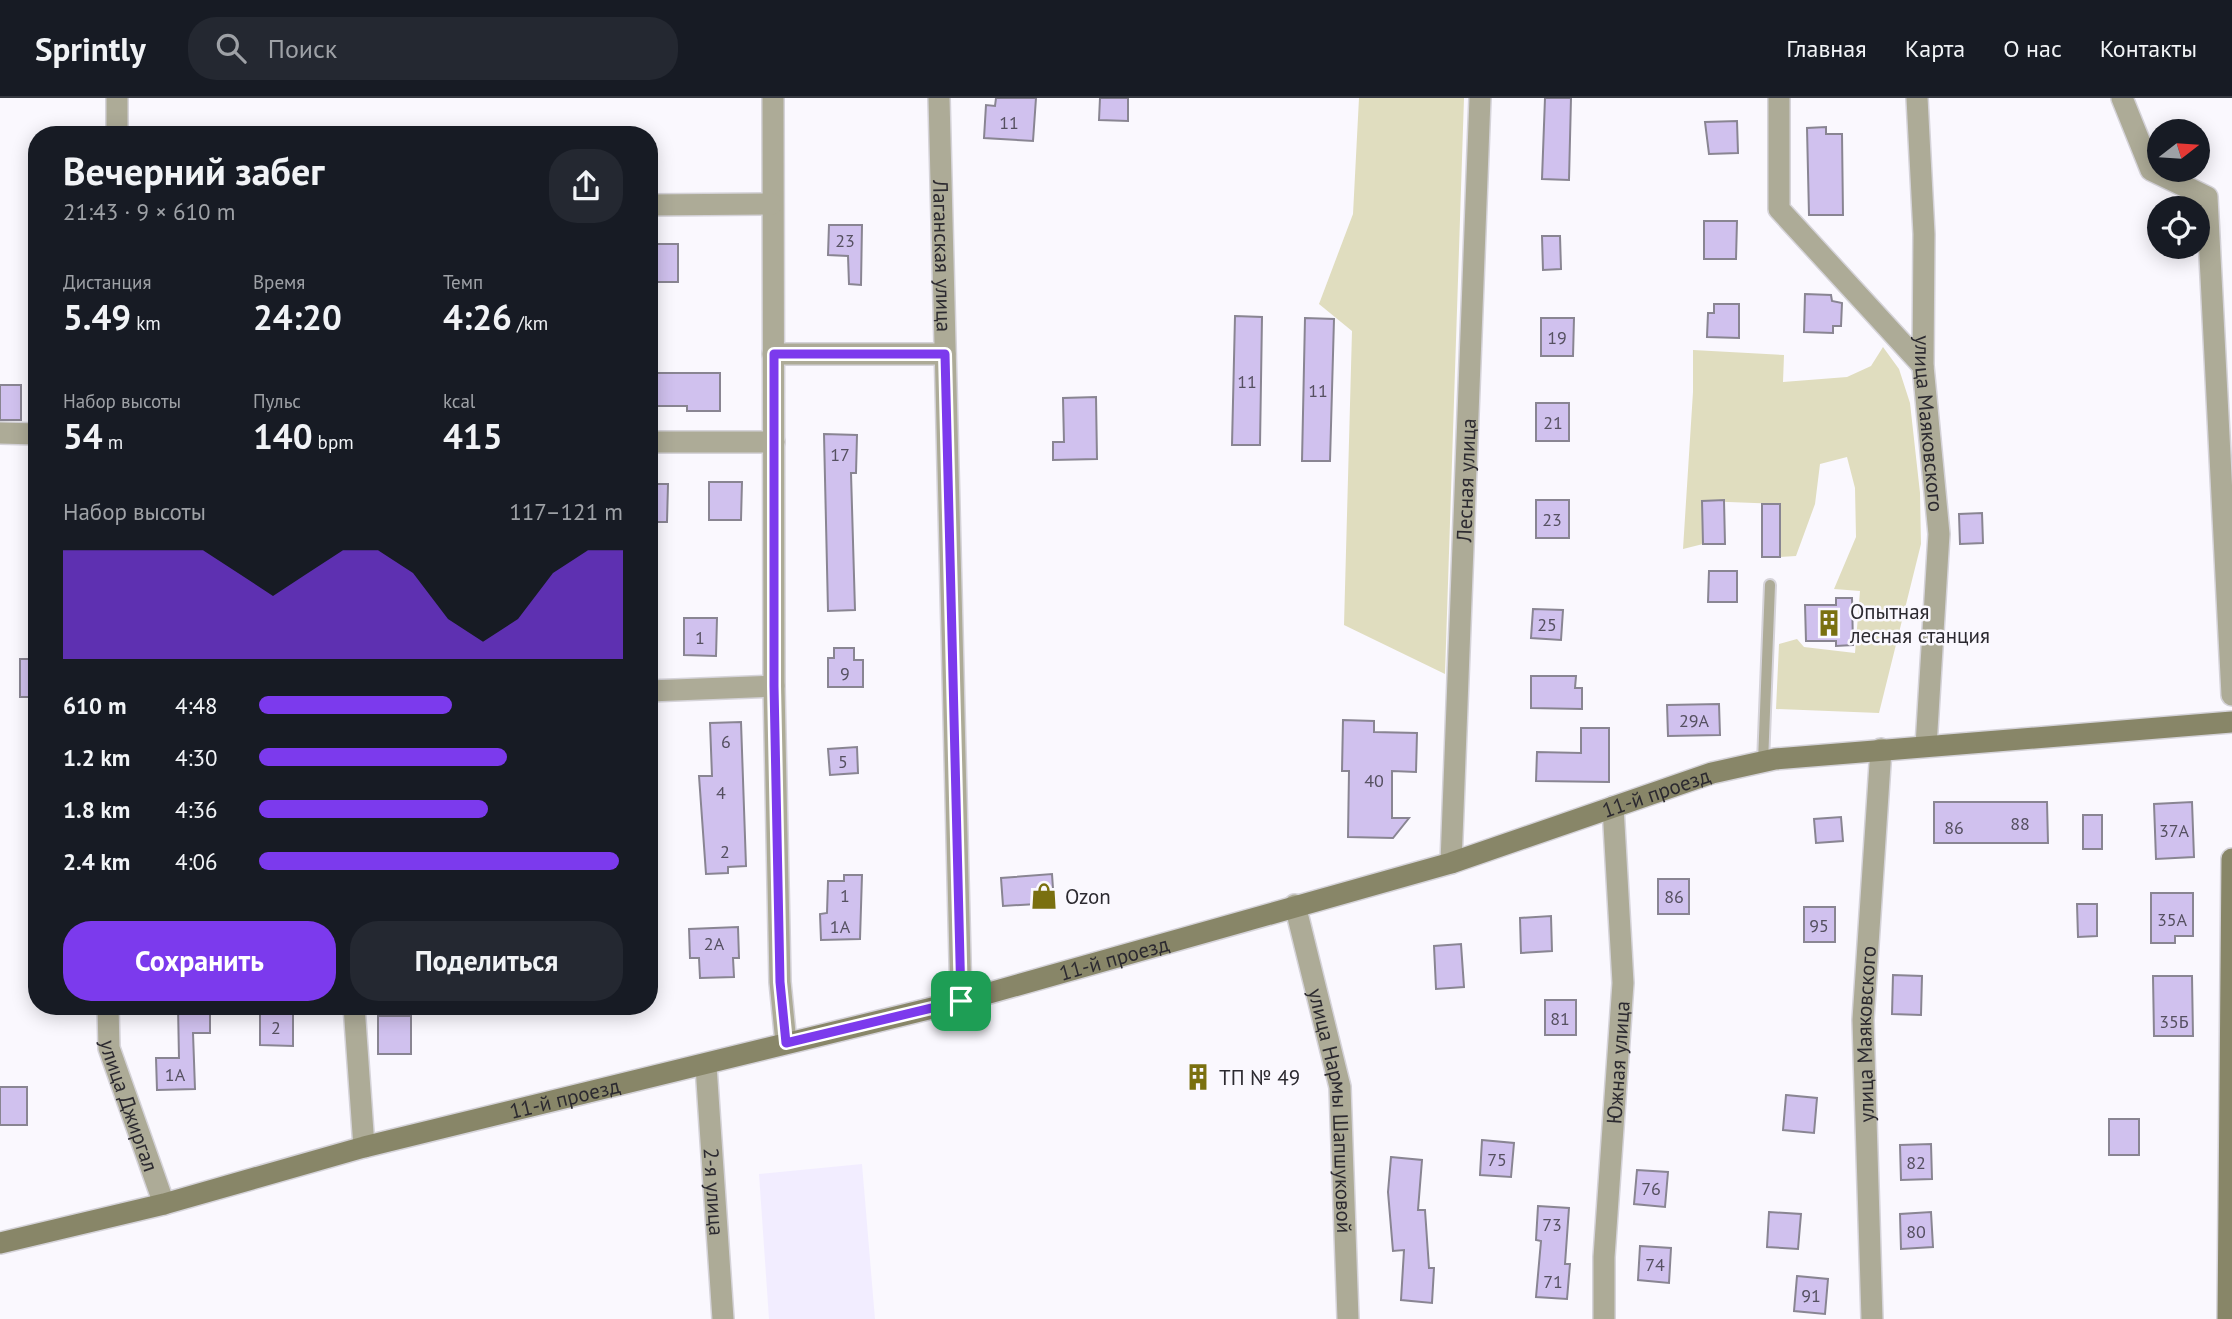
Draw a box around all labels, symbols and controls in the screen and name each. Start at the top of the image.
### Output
search box [188,17,678,80]
text: Sprintly [35,27,146,70]
icon: search [212,29,250,67]
text: Поиск [268,32,337,65]
text: Главная [1786,33,1867,64]
text: Карта [1905,33,1965,64]
text: О нас [2003,33,2062,64]
text: Контакты [2100,33,2197,64]
house number: 11 [999,111,1019,134]
north arrow [2147,119,2210,182]
map controls [2147,119,2210,259]
text: Вечерний забег [63,146,324,195]
button: share [549,149,623,223]
street label: Лаганская улица [927,179,958,332]
button: locate [2147,196,2210,259]
text: 21:43 · 9 × 610 m [63,197,235,226]
house number: 23 [835,229,855,252]
text: Дистанция [63,270,151,294]
text: Время [253,270,305,294]
text: Темп [443,270,483,294]
text: 5.49 [63,294,131,340]
text: 24:20 [253,294,342,340]
text: 4:26 [443,294,512,340]
text: km [131,311,161,335]
text: /km [512,311,548,335]
house number: 19 [1547,326,1567,349]
street label: улица Маяковского [1909,335,1950,513]
house number: 11 [1237,370,1257,393]
house number: 11 [1308,379,1328,402]
text: Набор высоты [63,389,181,413]
text: Пульс [253,389,301,413]
text: kcal [443,389,475,413]
house number: 21 [1543,411,1563,434]
text: 54 [63,413,103,459]
text: 140 [253,413,313,459]
text: 415 [443,413,503,459]
street label: Лесная улица [1450,418,1481,544]
text: m [103,430,123,454]
text: bpm [313,430,354,454]
house number: 17 [830,443,850,466]
text: Набор высоты [63,497,206,526]
text: 117–121 m [509,497,623,526]
house number: 23 [1542,508,1562,531]
place label: Опытная лесная станция [1849,598,1990,649]
building icon: Опытная лесная станция [1814,608,1844,638]
house number: 25 [1537,613,1557,636]
house number: 1 [695,626,705,649]
house number: 9 [840,662,850,685]
text: 610 m [63,691,126,720]
text: 4:48 [175,691,218,720]
house number: 29А [1679,709,1710,732]
house number: 6 [721,730,731,753]
text: 1.2 km [63,743,130,772]
text: 4:30 [175,743,218,772]
house number: 5 [838,750,848,773]
street label: 11-й проезд [1598,761,1714,823]
house number: 40 [1364,769,1384,792]
house number: 4 [716,781,726,804]
text: 1.8 km [63,795,130,824]
text: 4:36 [175,795,218,824]
house number: 88 [2010,812,2030,835]
house number: 86 [1944,816,1964,839]
house number: 37А [2159,819,2190,842]
house number: 2 [720,840,730,863]
text: 2.4 km [63,847,130,876]
text: 4:06 [175,847,218,876]
shop icon: Ozon [1029,881,1059,911]
place label: Ozon [1065,883,1111,910]
house number: 1 [840,884,850,907]
house number: 86 [1664,885,1684,908]
house number: 35А [2157,908,2188,931]
house number: 95 [1809,914,1829,937]
house number: 1А [830,915,851,938]
button: Сохранить [63,921,336,1001]
button: Поделиться [350,921,623,1001]
street label: 11-й проезд [1056,930,1172,986]
house number: 2А [704,932,725,955]
street label: улица Маяковского [1849,945,1881,1123]
pin [931,971,991,1031]
icon: arrive [942,982,980,1020]
street label: улица Нармы Шапшуковой [1303,985,1359,1234]
street label: Южная улица [1600,1000,1635,1125]
house number: 81 [1550,1007,1570,1030]
house number: 35Б [2159,1010,2189,1033]
house number: 2 [271,1016,281,1039]
street label: улица Джиргал [95,1040,165,1175]
building icon: ТП № 49 [1183,1062,1213,1092]
house number: 1А [165,1063,186,1086]
place label: ТП № 49 [1219,1064,1300,1091]
street label: 11-й проезд [507,1071,623,1124]
street label: 2-я улица [698,1147,731,1237]
house number: 75 [1487,1148,1507,1171]
house number: 82 [1906,1151,1926,1174]
house number: 76 [1641,1177,1661,1200]
house number: 73 [1542,1213,1562,1236]
house number: 80 [1906,1220,1926,1243]
house number: 74 [1645,1253,1665,1276]
house number: 71 [1543,1270,1563,1293]
house number: 91 [1801,1284,1821,1307]

